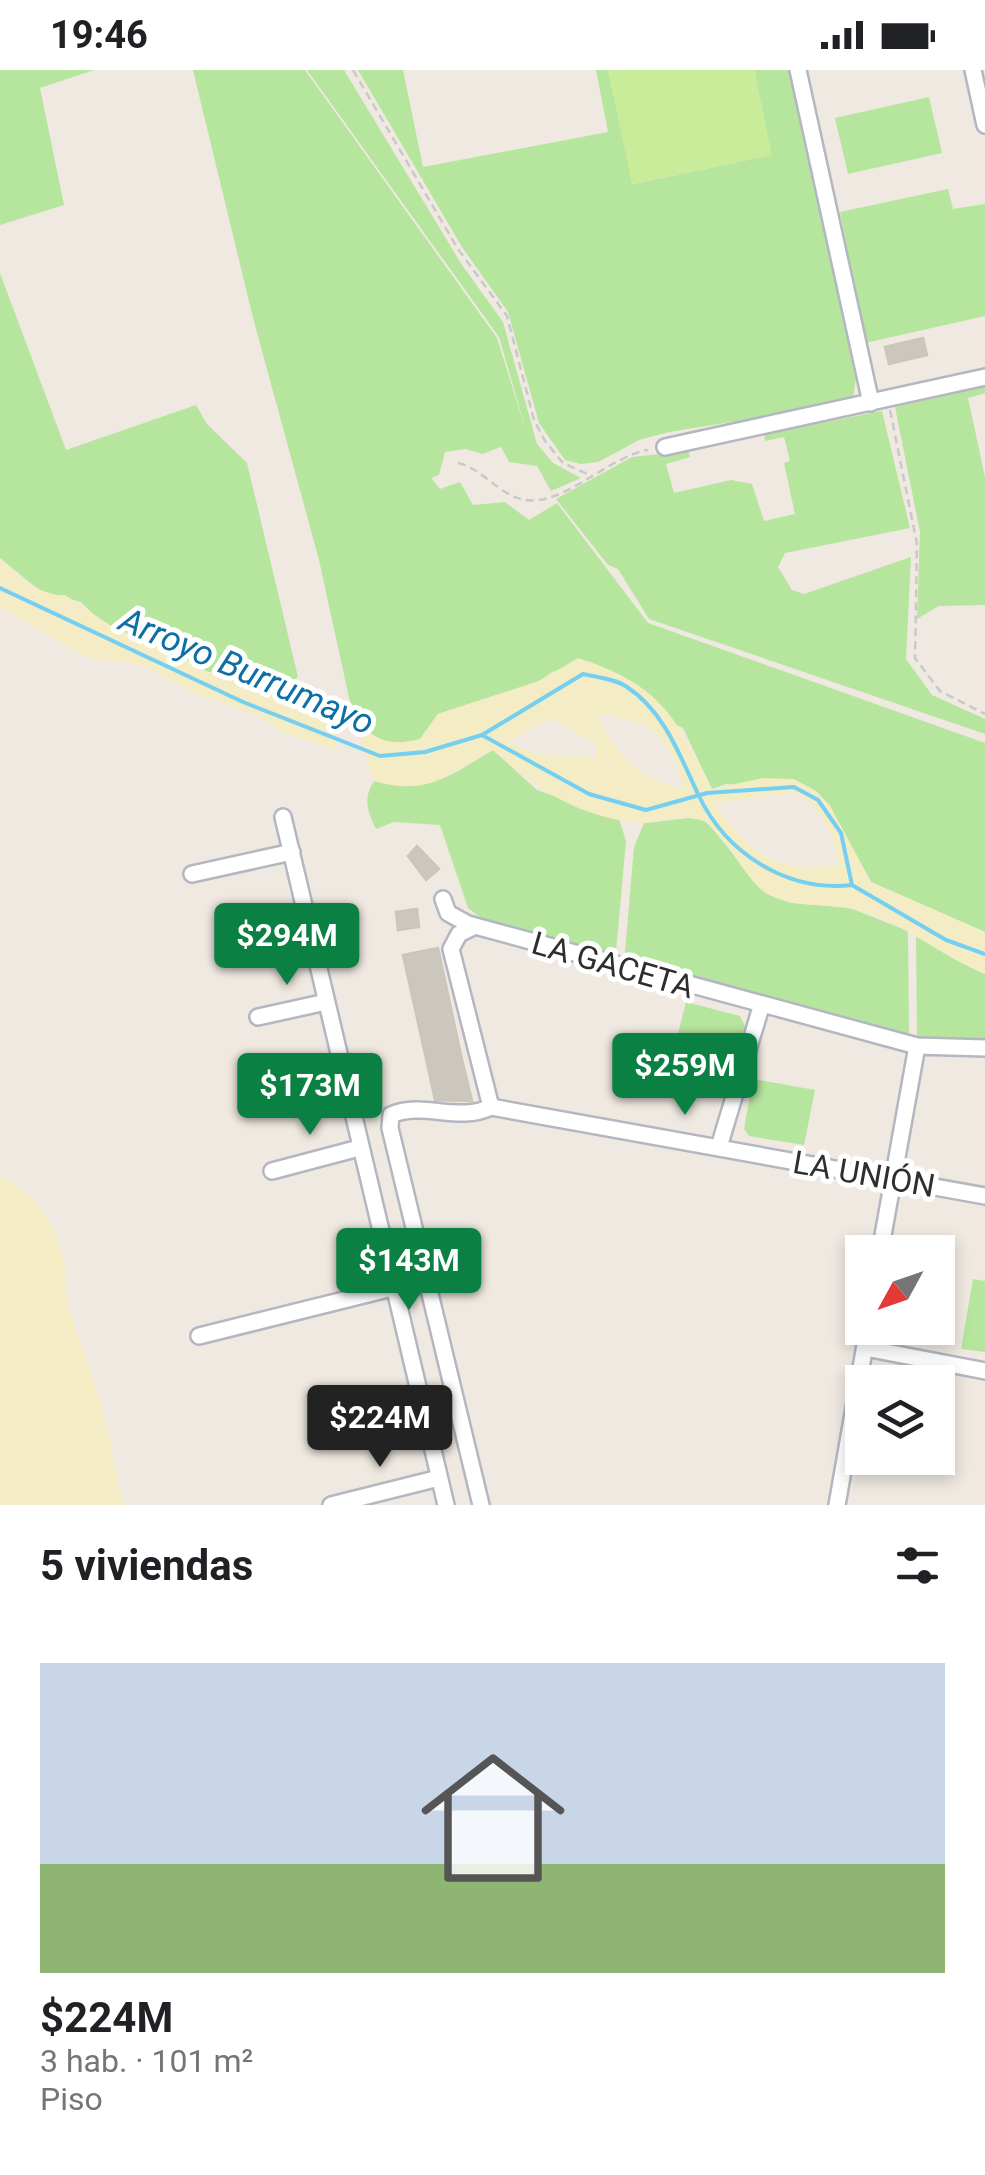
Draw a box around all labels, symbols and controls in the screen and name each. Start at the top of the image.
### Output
text: 19:46 [50,13,148,57]
water label: Arroyo Burrumayo [112,599,380,744]
pin: $294M [217,903,357,988]
text: $294M [236,916,338,954]
street label: LA GACETA [528,924,699,1006]
pin: $259M [615,1033,755,1118]
text: $259M [634,1046,736,1084]
pin: $173M [240,1053,380,1138]
text: $173M [259,1066,361,1104]
street label: LA UNIÓN [790,1143,938,1205]
pin: $143M [339,1228,479,1313]
north arrow [845,1235,955,1345]
map controls [845,1235,955,1475]
text: $143M [358,1241,460,1279]
button: layers [845,1365,955,1475]
pin: $224M [310,1385,450,1470]
text: $224M [329,1398,431,1436]
icon: filters [890,1538,945,1593]
text: 5 viviendas [40,1541,253,1590]
icon: home [403,1728,583,1908]
text: $224M [40,1993,173,2042]
text: 3 hab. · 101 m² [40,2042,253,2080]
text: Piso [40,2080,103,2118]

